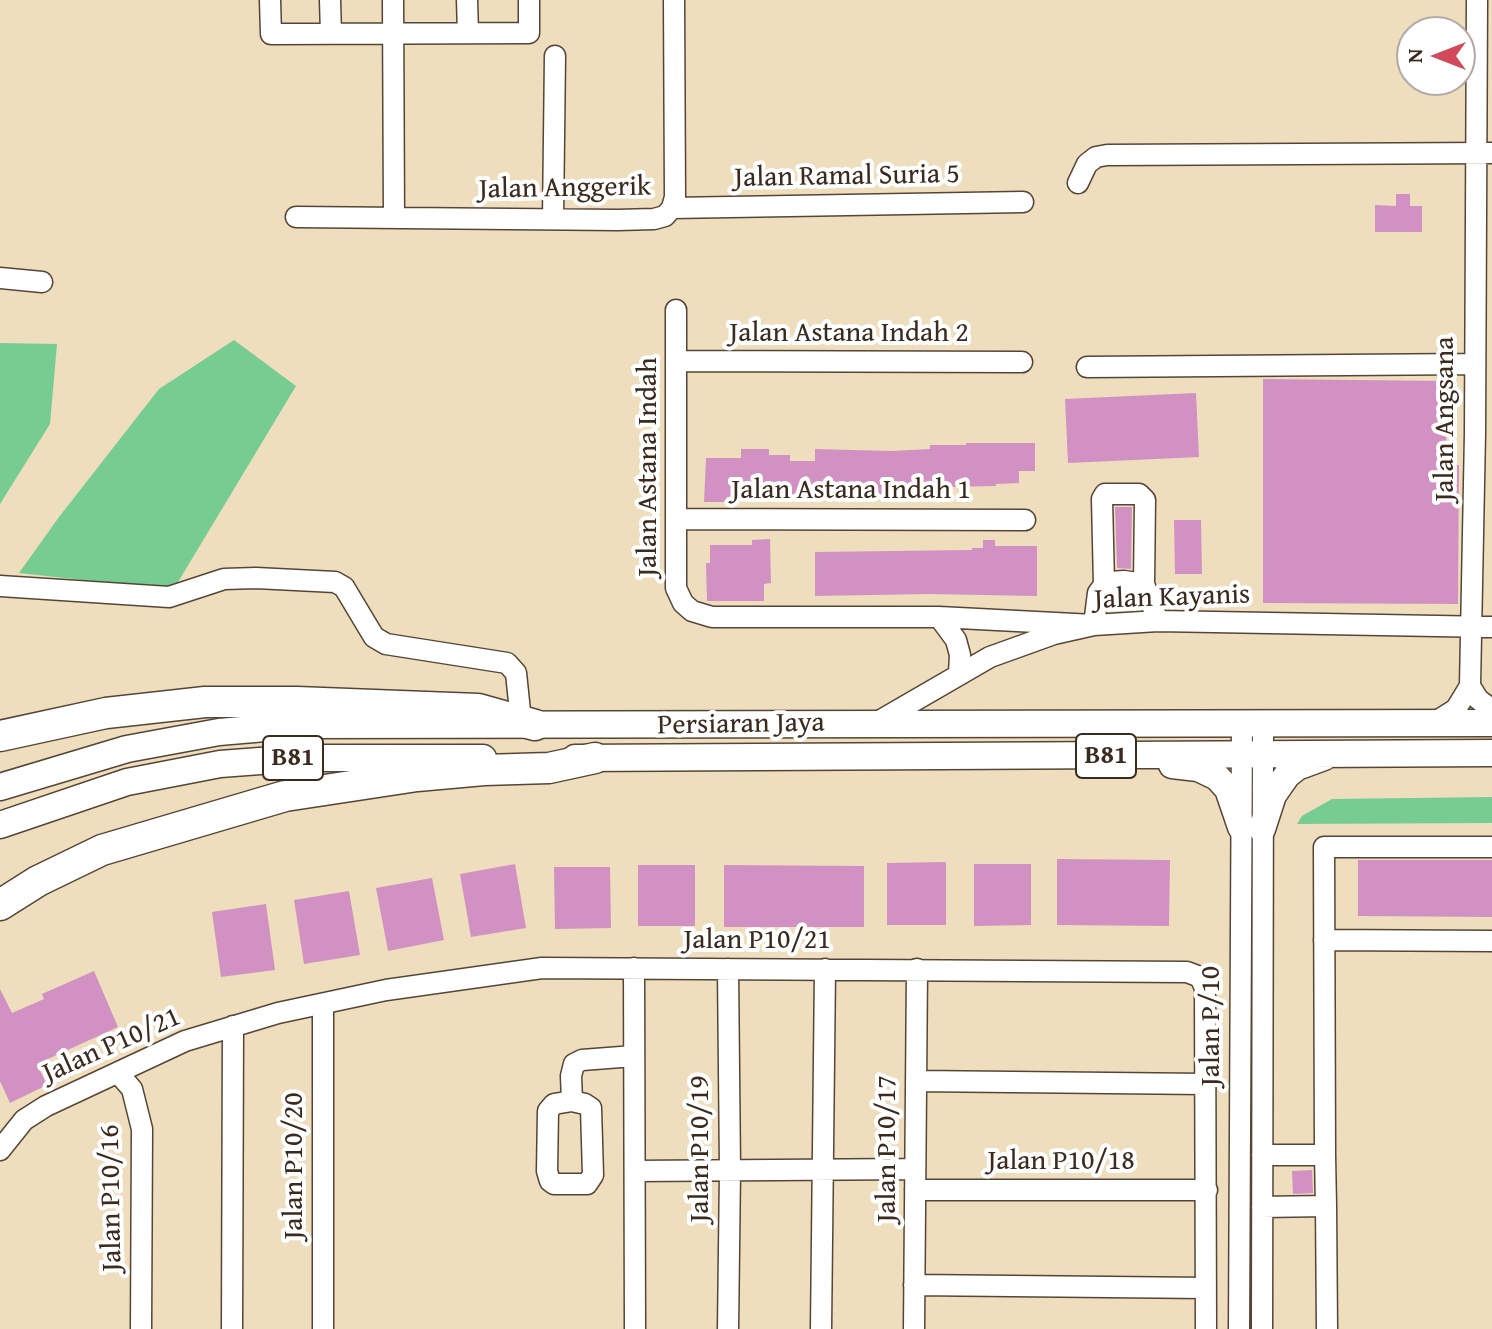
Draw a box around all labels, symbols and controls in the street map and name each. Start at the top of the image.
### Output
north arrow [1396,16,1476,96]
text: N [1398,49,1430,63]
street label: Jalan Ramal Suria 5 [734,158,960,196]
street label: Jalan Anggerik [479,171,651,207]
street label: Jalan Astana Indah 2 [729,317,969,351]
street label: Jalan Angsana [1429,337,1463,501]
street label: Jalan Astana Indah [632,357,666,577]
street label: Jalan Astana Indah 1 [731,474,971,508]
street label: Jalan Kayanis [1093,578,1251,618]
street label: Persiaran Jaya [657,707,825,743]
road number: B81 [1076,734,1136,778]
road number: B81 [263,736,323,780]
street label: Jalan P10/21 [683,924,831,958]
street label: Jalan P/10 [1195,966,1229,1086]
street label: Jalan P10/21 [38,1001,186,1091]
street label: Jalan P10/19 [684,1075,718,1223]
street label: Jalan P10/17 [871,1075,905,1223]
street label: Jalan P10/20 [278,1092,312,1240]
street label: Jalan P10/16 [94,1124,130,1272]
street label: Jalan P10/18 [987,1145,1135,1179]

